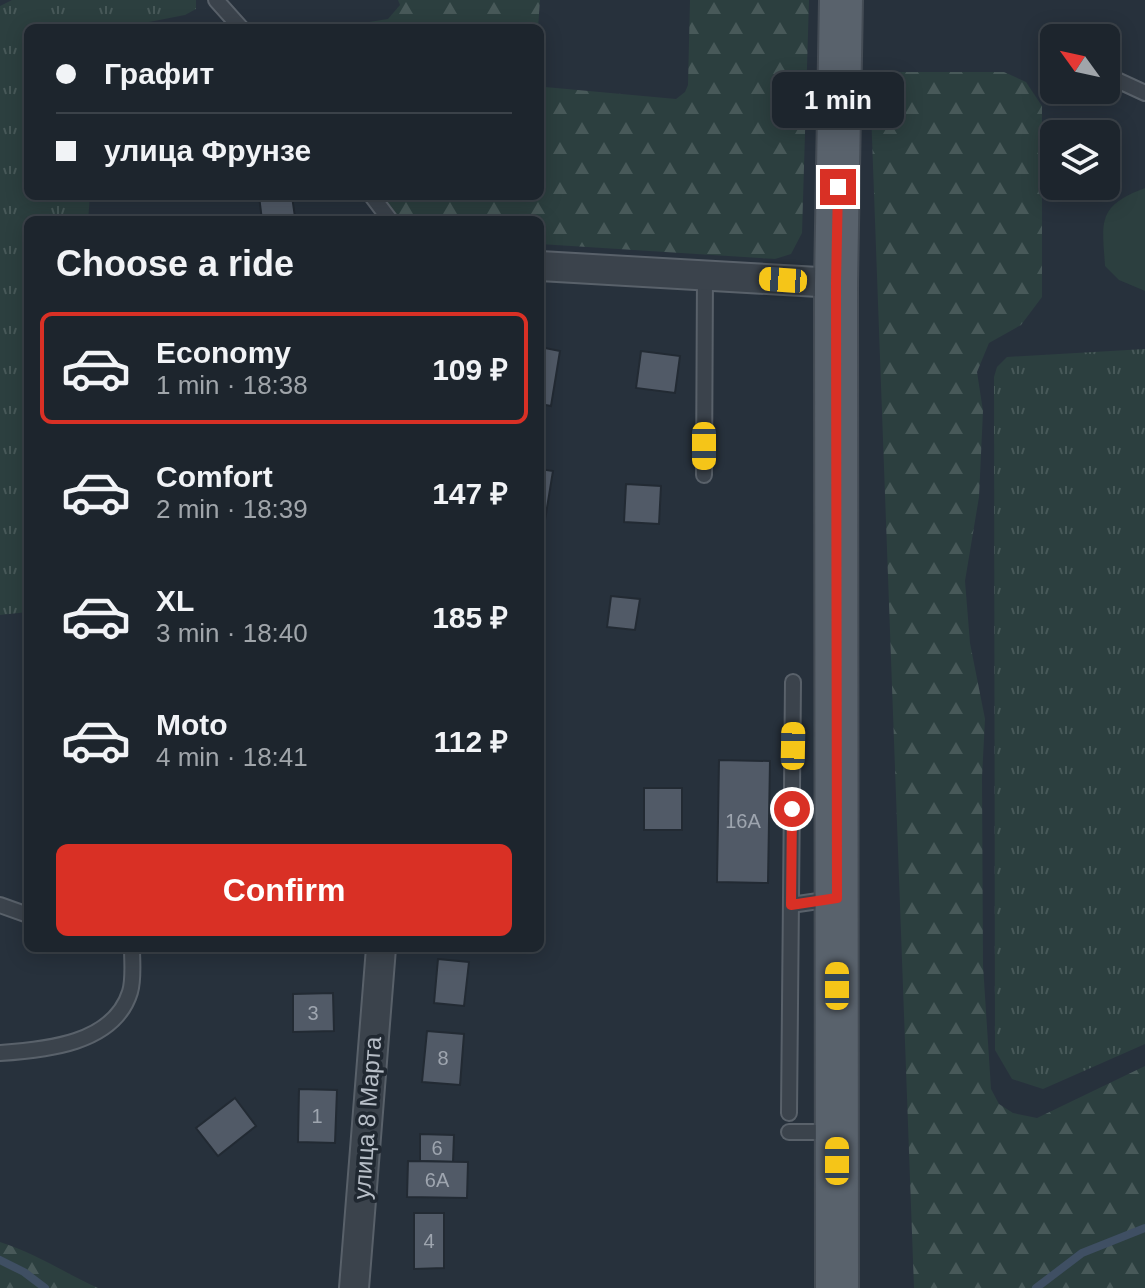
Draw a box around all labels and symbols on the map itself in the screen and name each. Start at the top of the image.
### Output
north arrow [1040,24,1120,104]
callout: 1 min [772,71,904,127]
route end [820,169,856,205]
car [758,266,808,294]
car [692,422,716,470]
car [781,722,805,770]
route start [774,791,810,827]
house number: 16А [725,810,761,832]
car [825,962,849,1010]
house number: 3 [307,1002,319,1024]
street label: улица 8 Марта [348,1035,386,1200]
house number: 8 [437,1047,449,1069]
house number: 1 [311,1105,323,1127]
house number: 6 [431,1137,443,1159]
car [825,1137,849,1185]
house number: 6А [425,1169,450,1191]
house number: 4 [423,1230,435,1252]

